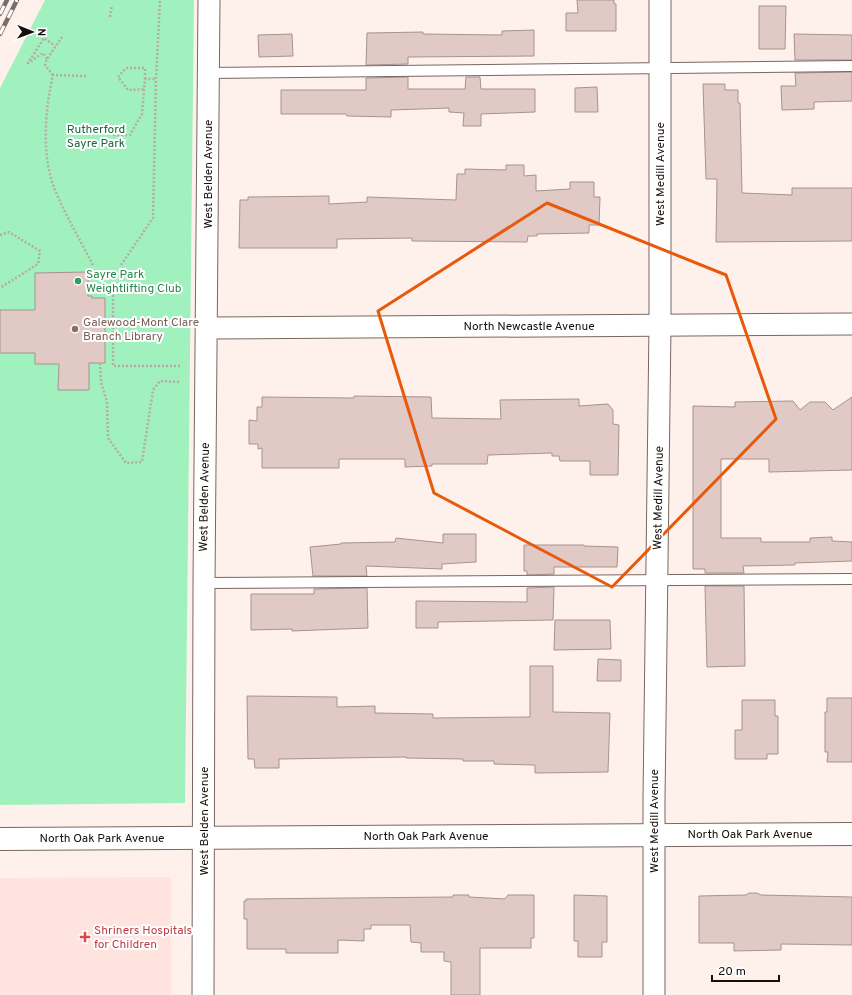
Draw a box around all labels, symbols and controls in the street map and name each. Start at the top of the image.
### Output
north arrow [12,12,52,52]
text: N [34,28,48,36]
street label: West Belden Avenue [201,119,217,229]
park label: Rutherford Sayre Park [67,122,125,152]
street label: West Medill Avenue [653,122,669,226]
place label: Sayre Park Weightlifting Club [86,267,182,297]
marker: Sayre Park Weightlifting Club [73,276,83,286]
place label: Galewood-Mont Clare Branch Library [83,315,199,345]
street label: North Newcastle Avenue [463,319,595,335]
marker: Galewood-Mont Clare Branch Library [70,324,80,334]
street label: West Belden Avenue [196,442,214,552]
street label: West Medill Avenue [650,446,668,550]
street label: West Belden Avenue [197,766,213,876]
street label: West Medill Avenue [647,769,663,873]
street label: North Oak Park Avenue [687,827,813,843]
street label: North Oak Park Avenue [363,829,489,845]
street label: North Oak Park Avenue [39,831,165,847]
place label: Shriners Hospitals for Children [94,923,192,953]
marker: Shriners Hospitals for Children [79,931,91,943]
scale bar [712,957,779,983]
text: 20 m [718,964,746,980]

